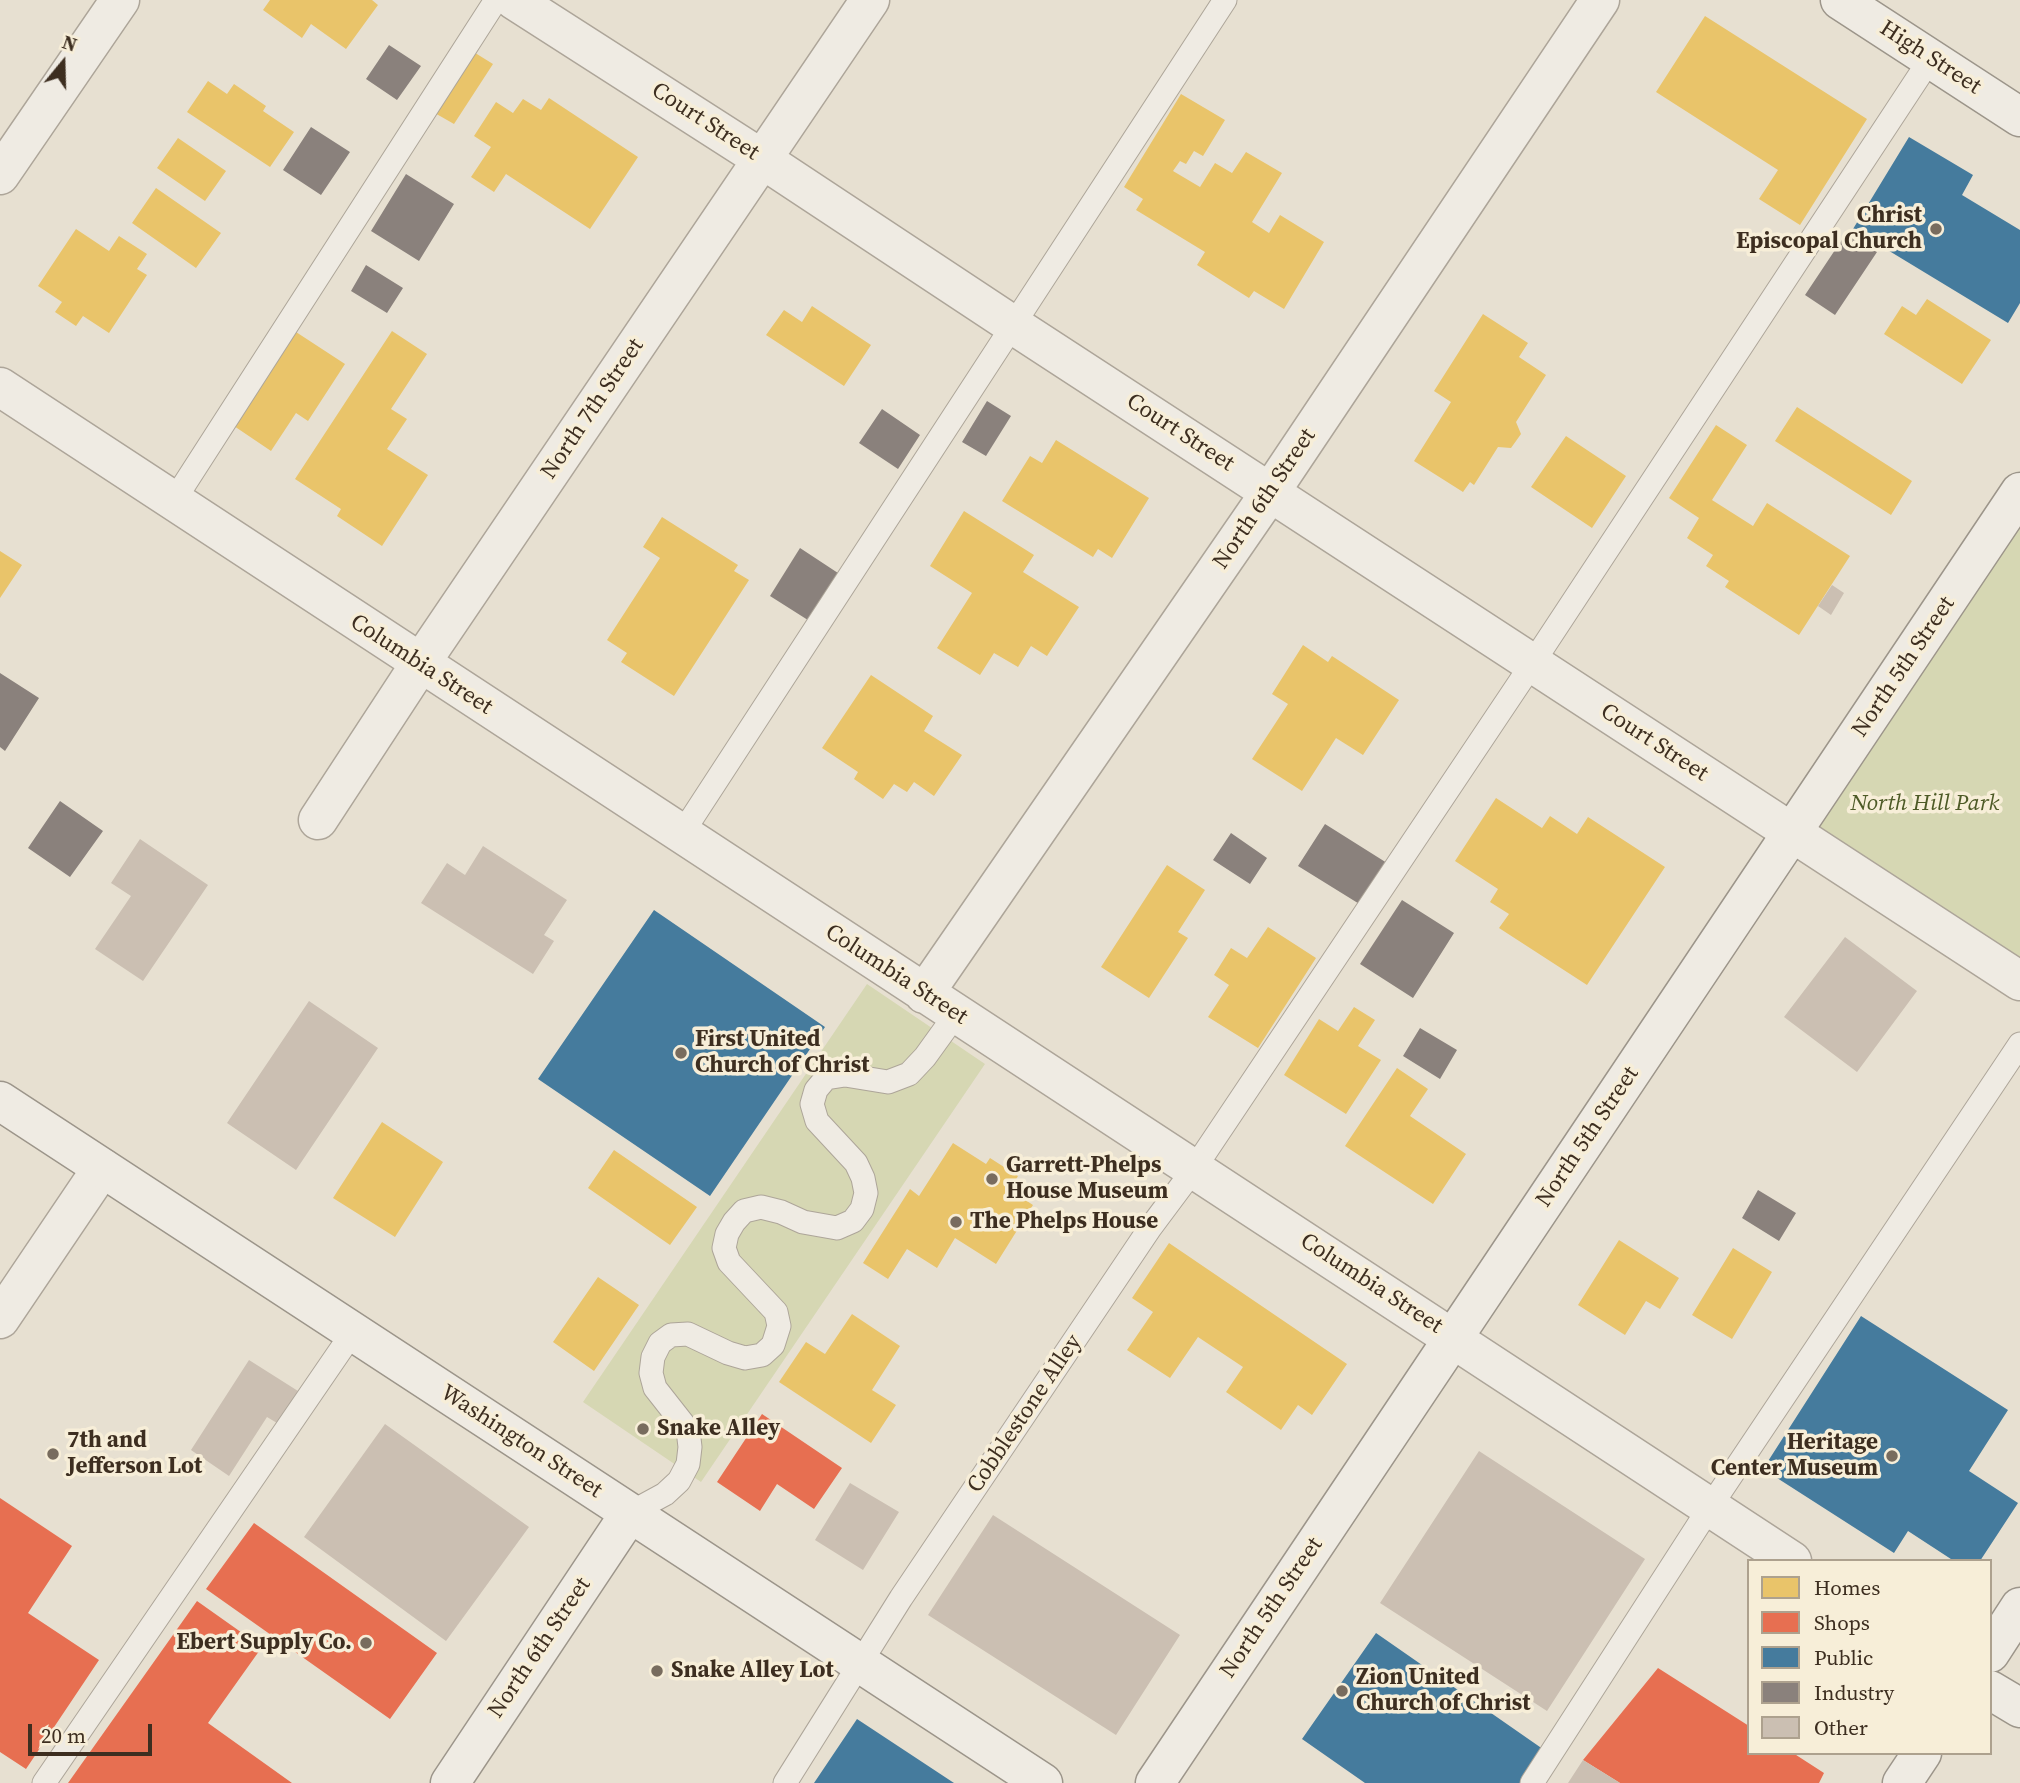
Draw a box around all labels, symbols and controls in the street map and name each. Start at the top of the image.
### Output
street label: High Street [1874,15,1986,101]
north arrow [28,28,98,98]
text: N [59,29,81,58]
street label: Court Street [646,77,764,167]
place label: Christ Episcopal Church [1736,202,1922,256]
marker: Christ Episcopal Church [1928,221,1944,237]
street label: North 7th Street [536,333,650,485]
street label: Court Street [1121,388,1239,478]
street label: North 6th Street [1208,423,1322,575]
street label: North 5th Street [1847,591,1961,743]
street label: Columbia Street [345,609,497,721]
street label: Court Street [1595,698,1713,788]
park label: North Hill Park [1851,790,1999,818]
street label: Columbia Street [820,919,972,1031]
place label: First United Church of Christ [695,1026,869,1080]
marker: First United Church of Christ [673,1045,689,1061]
street label: North 5th Street [1531,1061,1645,1213]
place label: Garrett-Phelps House Museum [1006,1152,1168,1206]
marker: Garrett-Phelps House Museum [984,1171,1000,1187]
place label: The Phelps House [970,1208,1158,1236]
marker: The Phelps House [948,1214,964,1230]
street label: Columbia Street [1295,1228,1447,1340]
street label: Cobblestone Alley [962,1330,1088,1498]
street label: Washington Street [435,1379,607,1505]
place label: Snake Alley [657,1415,780,1443]
marker: Snake Alley [635,1421,651,1437]
place label: 7th and Jefferson Lot [67,1427,202,1481]
place label: Heritage Center Museum [1711,1429,1878,1483]
marker: 7th and Jefferson Lot [45,1446,61,1462]
marker: Heritage Center Museum [1884,1448,1900,1464]
street label: North 5th Street [1215,1532,1329,1684]
legend [1747,1559,1992,1755]
street label: North 6th Street [483,1572,597,1724]
text: Homes [1814,1573,1880,1602]
text: Shops [1814,1608,1870,1637]
place label: Ebert Supply Co. [176,1629,352,1657]
marker: Ebert Supply Co. [358,1635,374,1651]
text: Public [1814,1643,1873,1672]
place label: Snake Alley Lot [671,1657,834,1685]
marker: Snake Alley Lot [649,1663,665,1679]
place label: Zion United Church of Christ [1356,1664,1530,1718]
text: Industry [1814,1678,1894,1707]
marker: Zion United Church of Christ [1334,1683,1350,1699]
scale bar [32,1710,156,1754]
text: Other [1814,1713,1868,1742]
text: 20 m [41,1721,86,1750]

